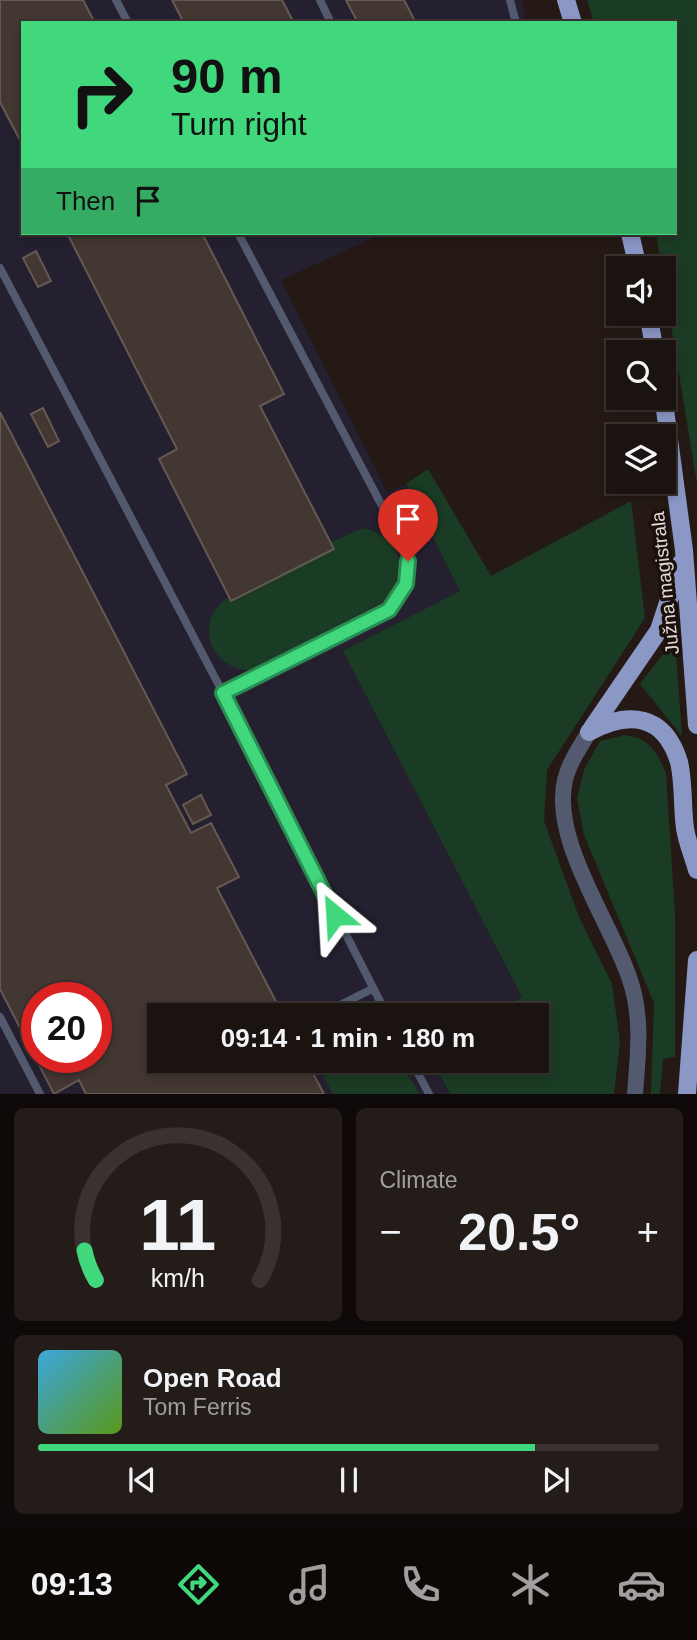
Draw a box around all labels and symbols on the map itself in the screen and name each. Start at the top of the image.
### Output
pin [378,489,438,561]
street label: Južna magistrala [647,510,683,656]
position arrow [298,878,372,952]
speed limit sign: 20 [21,982,112,1073]

